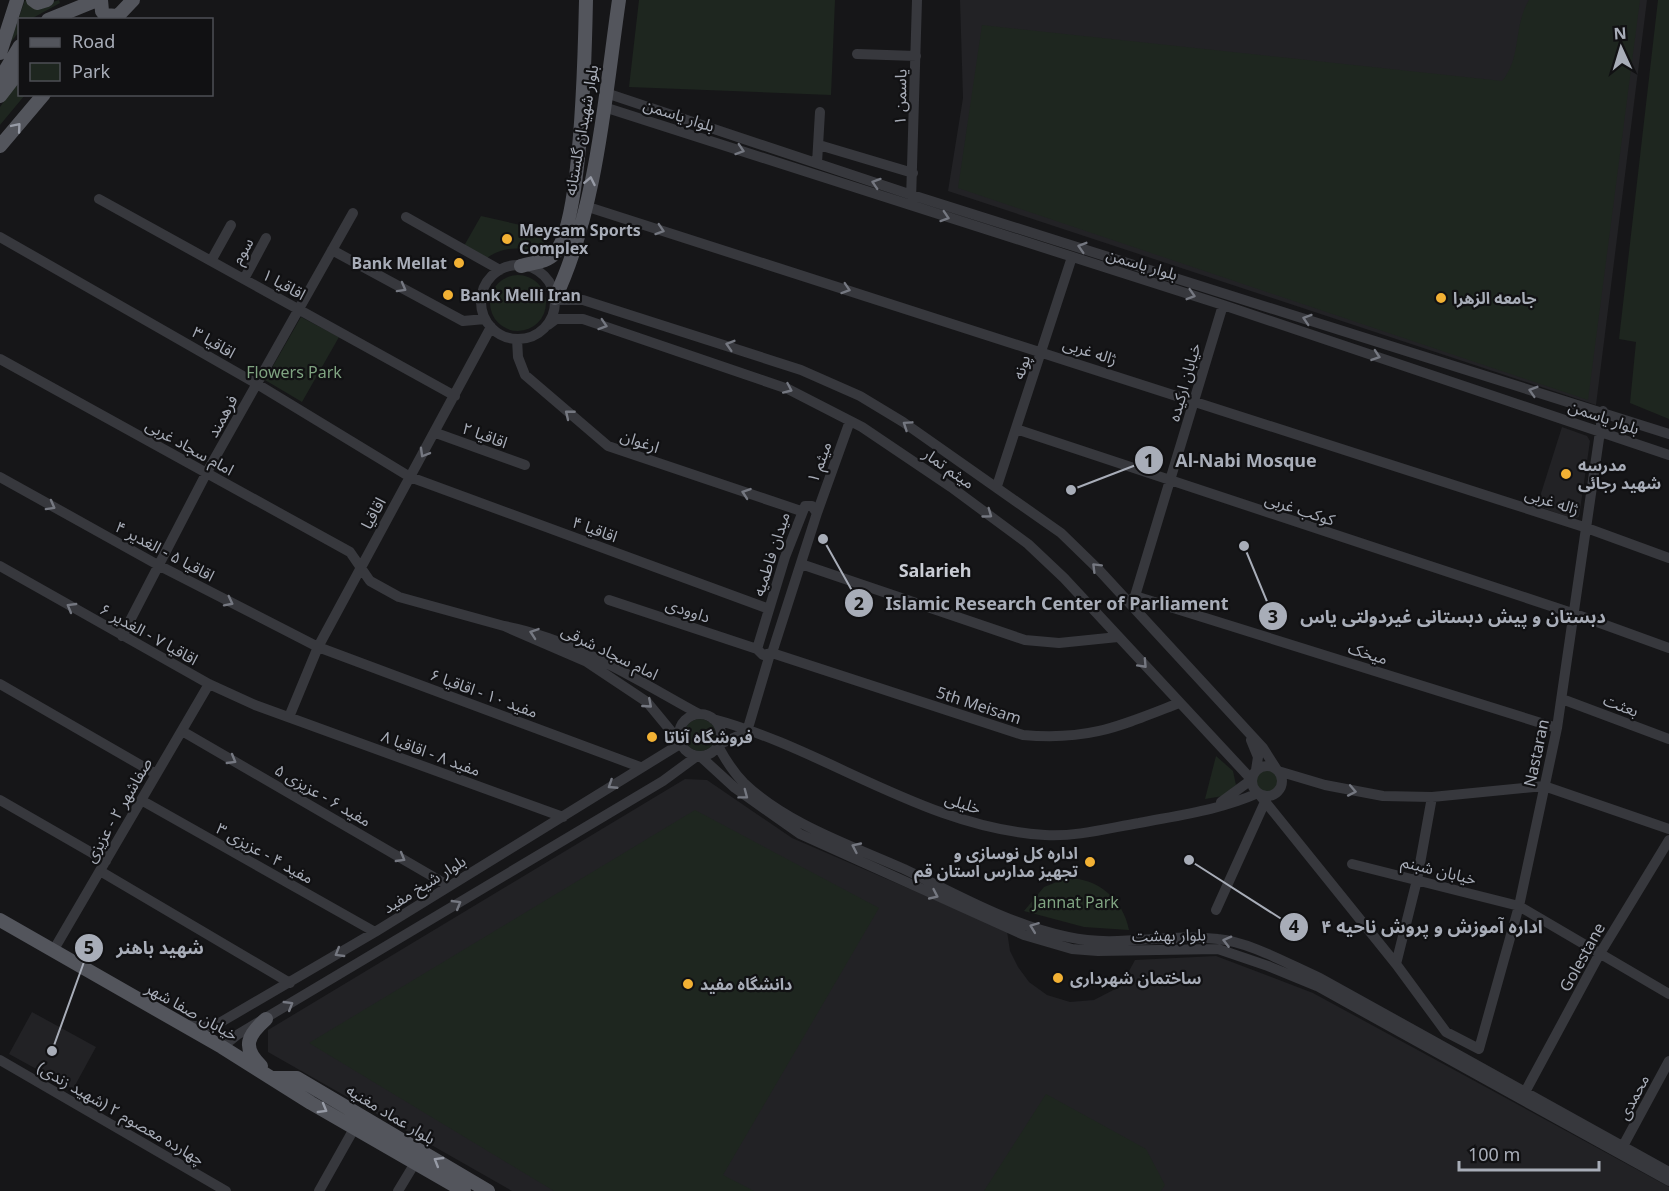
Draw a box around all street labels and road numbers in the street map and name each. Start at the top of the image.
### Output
street label: بلوار شهیدان گلستانه [559,63,603,197]
street label: یاسمن ۱ [889,69,911,125]
street label: بلوار یاسمن [641,93,717,137]
street label: سوم [226,233,260,269]
street label: بلوار یاسمن [1104,243,1180,285]
street label: اقاقیا ۱ [258,263,310,305]
street label: اقاقیا ۳ [188,321,240,363]
street label: ژاله غربی [1060,332,1120,370]
street label: خیابان ارکیده [1162,340,1206,424]
street label: پونه [1007,352,1035,382]
street label: فرهمند [201,391,243,441]
street label: بلوار یاسمن [1566,395,1642,439]
street label: امام سجاد غربی [141,414,238,482]
street label: اقاقیا ۲ [459,417,511,453]
street label: ارغوان [618,424,662,458]
street label: میثم ۱ [801,438,839,486]
street label: میثم تمار [917,442,979,495]
street label: ژاله غربی [1522,482,1582,520]
street label: کوکب غربی [1262,487,1338,531]
street label: اقاقیا [355,493,391,533]
street label: میدان فاطمیه [747,509,795,599]
street label: اقاقیا ۴ [569,511,621,547]
street label: اقاقیا ۵ - الغدیر ۴ [112,516,218,586]
street label: داوودی [663,593,713,627]
street label: اقاقیا ۷ - الغدیر ۶ [96,598,202,670]
street label: امام سجاد شرقی [557,619,662,687]
street label: میخک [1346,637,1390,669]
street label: مفید ۱۰ - اقاقیا ۶ [427,663,541,723]
street label: 5th Meisam [934,681,1024,729]
street label: بعثت [1600,688,1642,722]
street label: Nastaran [1518,717,1554,789]
street label: مفید ۸ - اقاقیا ۸ [378,725,484,781]
street label: صفاشهر ۲ - عزیزی [79,753,157,867]
street label: مفید ۶ - عزیزی ۵ [271,758,375,832]
street label: خلیلی [942,787,984,819]
street label: مفید ۴ - عزیزی ۳ [212,817,318,889]
street label: بلوار شیخ مفید [378,850,471,920]
street label: خیابان شبنم [1399,850,1479,892]
street label: Golestane [1554,919,1610,995]
street label: بلوار بهشت [1132,923,1206,947]
street label: خیابان صفا شهر [141,976,242,1045]
street label: چهارده معصوم ۲ (شهید زندی) [32,1056,209,1172]
street label: محمدی [1612,1070,1654,1124]
street label: بلوار عماد مغنیه [342,1079,440,1149]

